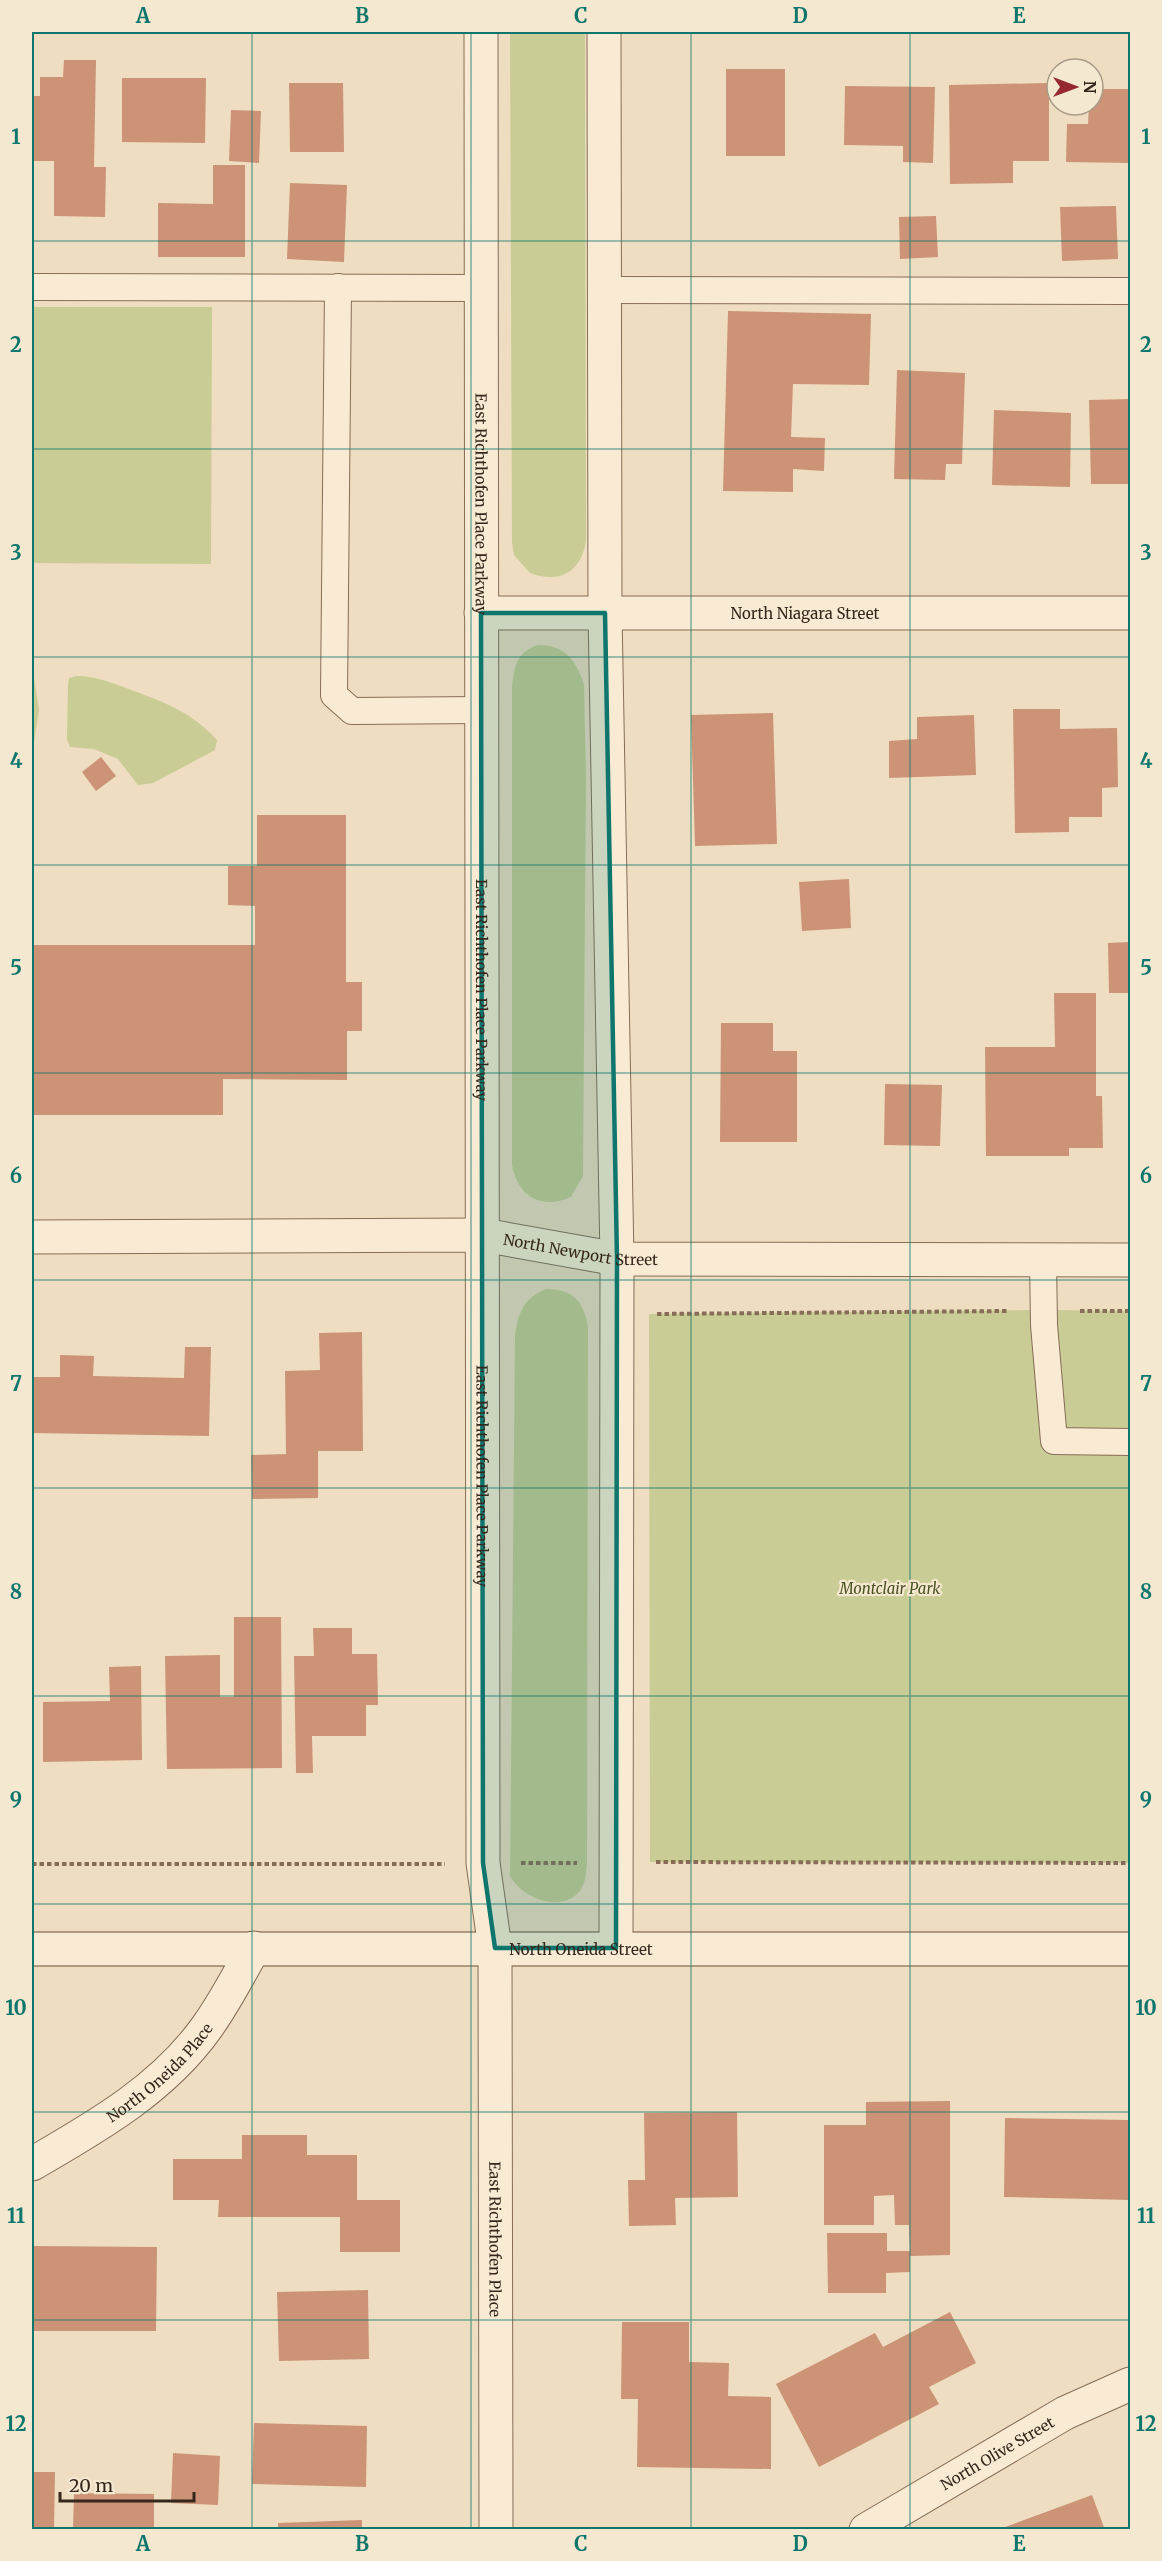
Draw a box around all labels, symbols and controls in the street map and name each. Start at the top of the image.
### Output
text: A [135,3,151,28]
text: B [355,3,369,28]
text: C [574,3,588,28]
text: D [792,3,808,28]
text: E [1012,3,1026,28]
north arrow [1045,57,1105,117]
text: N [1080,81,1100,94]
text: 1 [11,124,21,149]
text: 1 [1141,124,1151,149]
text: 2 [10,332,22,357]
text: 2 [1140,332,1152,357]
street label: East Richthofen Place Parkway [472,393,491,615]
text: 3 [10,540,22,565]
text: 3 [1140,540,1152,565]
street label: North Niagara Street [731,604,880,623]
text: 4 [10,748,23,773]
text: 4 [1140,748,1153,773]
street label: East Richthofen Place Parkway [472,879,492,1101]
text: 5 [10,955,22,980]
text: 5 [1140,955,1152,980]
text: 6 [10,1163,22,1188]
text: 6 [1140,1163,1152,1188]
street label: North Newport Street [502,1229,658,1269]
street label: East Richthofen Place Parkway [473,1365,492,1587]
text: 7 [10,1371,22,1396]
text: 7 [1140,1371,1152,1396]
text: 8 [10,1579,22,1604]
park label: Montclair Park [839,1579,941,1598]
text: 8 [1140,1579,1152,1604]
text: 9 [10,1787,22,1812]
text: 9 [1140,1787,1152,1812]
street label: North Oneida Street [509,1940,653,1959]
text: 10 [5,1995,27,2020]
text: 10 [1135,1995,1157,2020]
street label: North Oneida Place [103,2019,217,2126]
street label: East Richthofen Place [486,2161,505,2317]
text: 11 [7,2203,25,2228]
text: 11 [1137,2203,1155,2228]
text: 12 [6,2411,27,2436]
text: 12 [1136,2411,1157,2436]
street label: North Olive Street [937,2412,1058,2494]
scale bar [60,2465,194,2503]
text: 20 m [69,2474,113,2497]
text: A [135,2531,151,2556]
text: B [355,2531,369,2556]
text: C [574,2531,588,2556]
text: D [792,2531,808,2556]
text: E [1012,2531,1026,2556]

